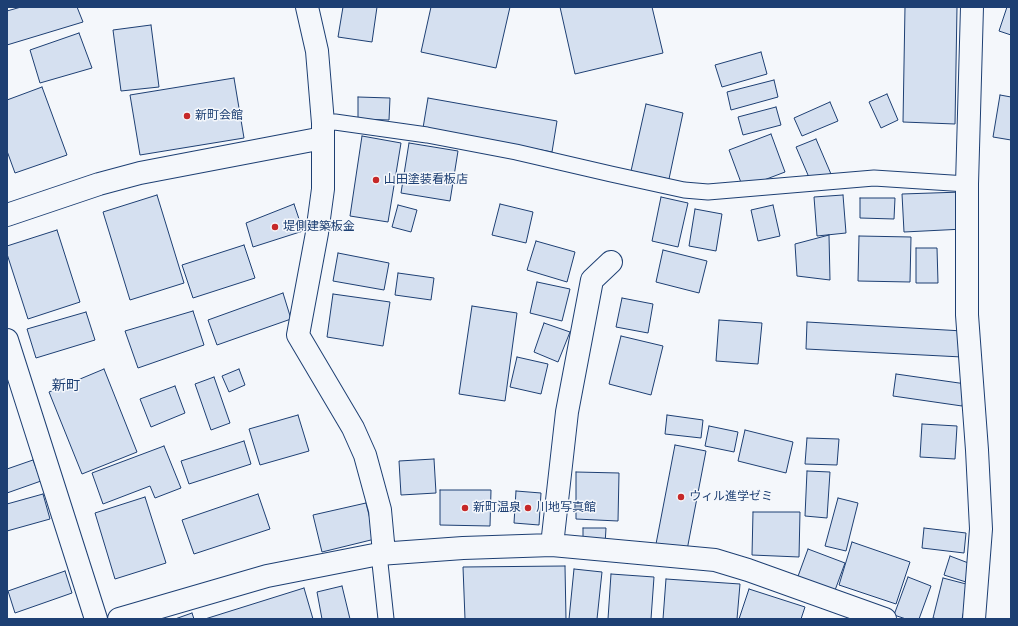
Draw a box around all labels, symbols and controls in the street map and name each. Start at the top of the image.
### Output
place label: 新町会館 [195,109,243,123]
marker: 新町会館 [182,111,192,121]
place label: 山田塗装看板店 [384,173,468,187]
marker: 山田塗装看板店 [371,175,381,185]
place label: 堤側建築板金 [283,220,355,234]
marker: 堤側建築板金 [270,222,280,232]
district label: 新町 [52,378,80,394]
place label: ウィル進学ゼミ [689,490,773,504]
marker: ウィル進学ゼミ [676,492,686,502]
place label: 新町温泉 [473,501,521,515]
place label: 川地写真館 [536,501,596,515]
marker: 新町温泉 [460,503,470,513]
marker: 川地写真館 [523,503,533,513]

